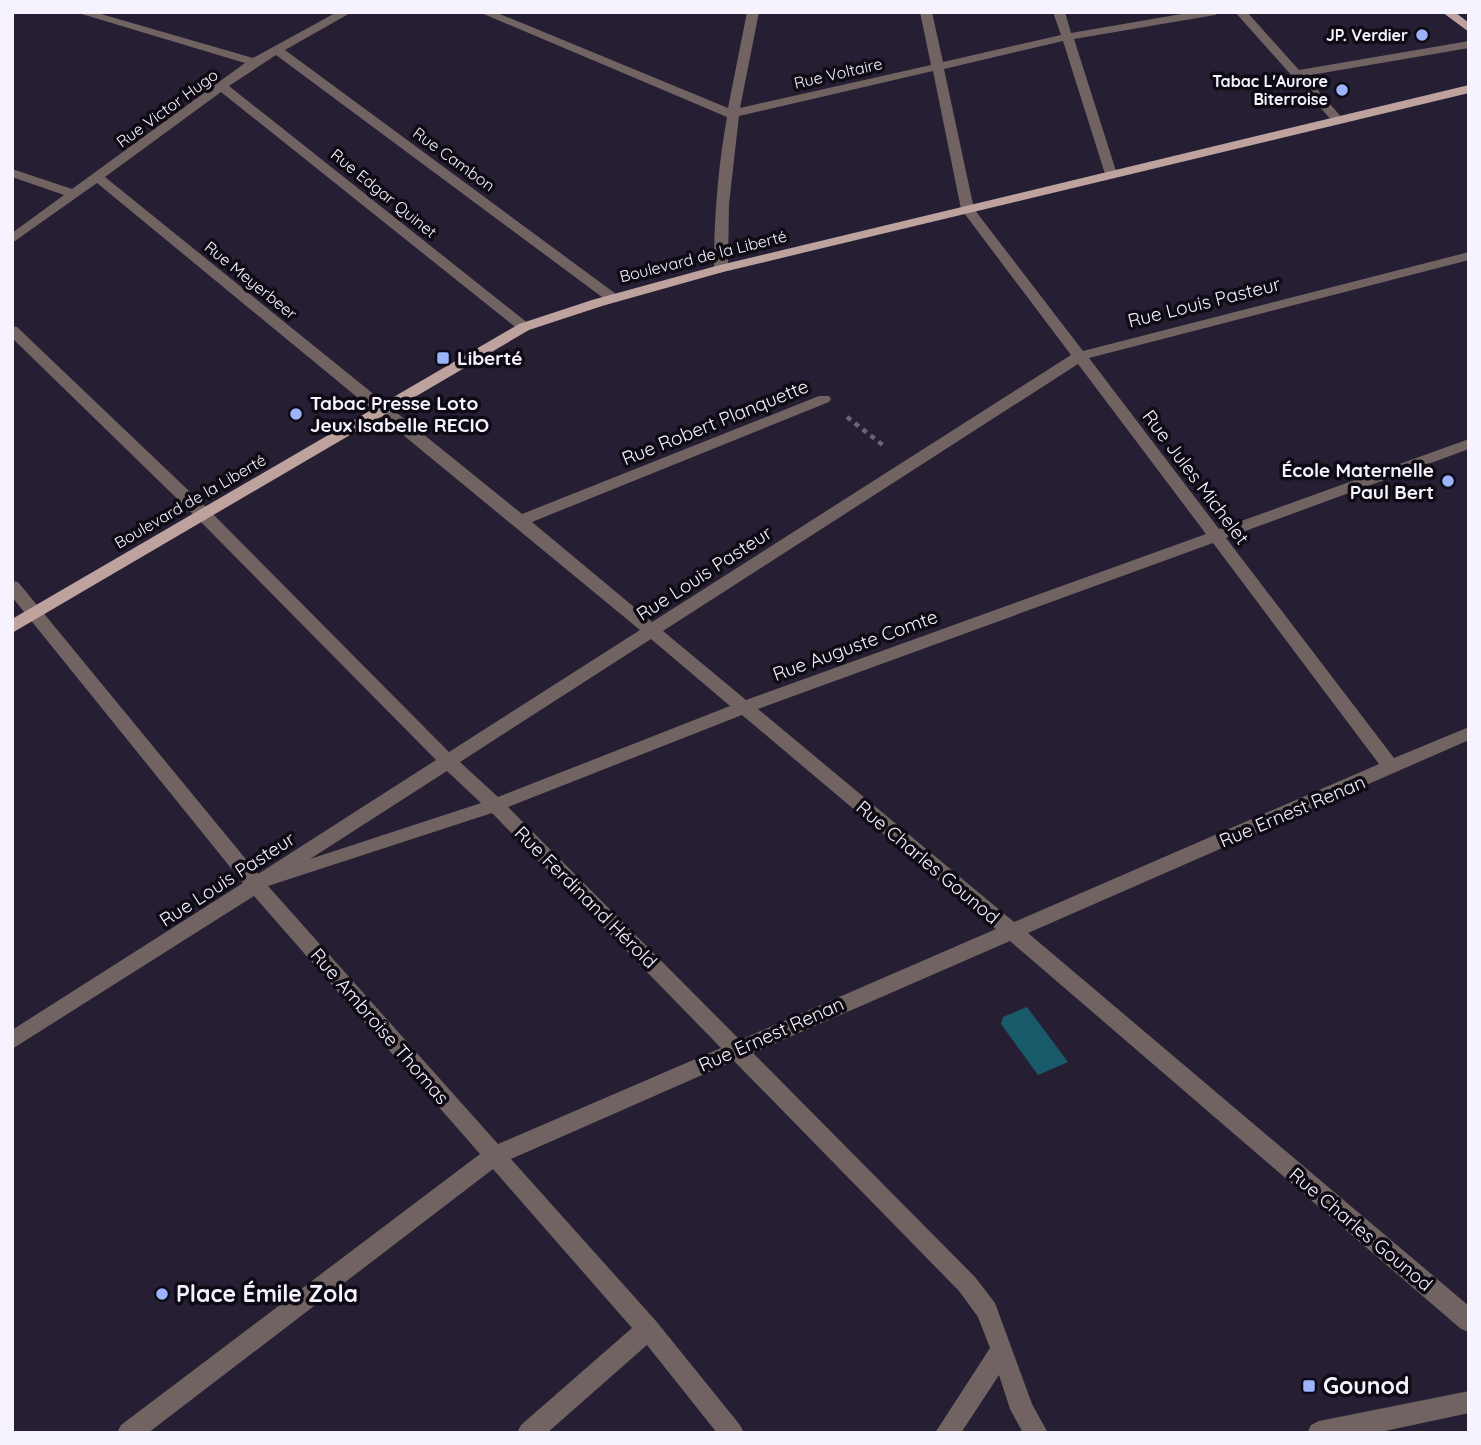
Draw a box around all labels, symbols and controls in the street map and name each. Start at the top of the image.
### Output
place label: JP. Verdier [1326,25,1408,45]
marker: JP. Verdier [1414,27,1430,43]
street label: Rue Voltaire [792,53,884,93]
street label: Rue Victor Hugo [112,64,222,152]
place label: Tabac L'Aurore Biterroise [1212,71,1328,109]
marker: Tabac L'Aurore Biterroise [1334,82,1350,98]
street label: Rue Cambon [409,123,499,195]
street label: Rue Edgar Quinet [327,144,441,242]
street label: Boulevard de la Liberté [617,226,789,286]
street label: Rue Meyerbeer [201,237,301,323]
street label: Rue Louis Pasteur [1125,271,1284,333]
place label: Liberté [457,346,522,370]
marker: Liberté [435,350,451,366]
street label: Rue Robert Planquette [618,374,812,470]
place label: Tabac Presse Loto Jeux Isabelle RECIO [310,391,489,437]
street label: Rue Jules Michelet [1138,405,1254,549]
marker: Tabac Presse Loto Jeux Isabelle RECIO [288,406,304,422]
street label: Boulevard de la Liberté [111,449,269,553]
place label: École Maternelle Paul Bert [1281,458,1434,504]
marker: École Maternelle Paul Bert [1440,473,1456,489]
street label: Rue Louis Pasteur [632,520,777,626]
street label: Rue Auguste Comte [769,604,941,686]
street label: Rue Ernest Renan [1215,769,1369,853]
street label: Rue Charles Gounod [851,795,1005,929]
street label: Rue Ferdinand Hérold [510,821,662,973]
street label: Rue Louis Pasteur [155,826,300,932]
street label: Rue Ambroise Thomas [306,943,454,1109]
street label: Rue Ernest Renan [695,991,847,1077]
street label: Rue Charles Gounod [1284,1162,1438,1296]
place label: Place Émile Zola [176,1279,358,1308]
marker: Place Émile Zola [154,1286,170,1302]
place label: Gounod [1323,1371,1409,1400]
marker: Gounod [1301,1378,1317,1394]

